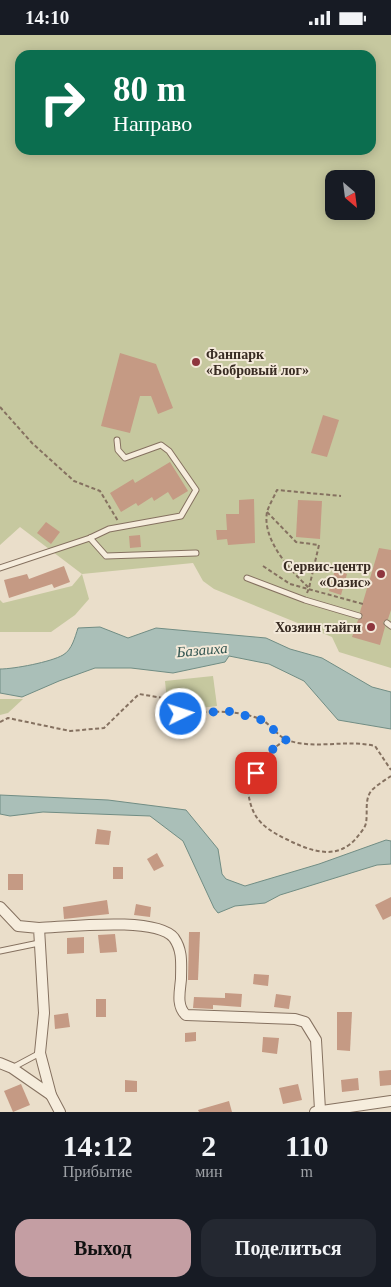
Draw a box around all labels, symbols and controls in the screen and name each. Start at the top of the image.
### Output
text: 14:10 [25,7,69,28]
icon: right [30,70,95,135]
text: 80 m [113,70,186,109]
text: Направо [113,111,192,136]
north arrow [325,170,375,220]
map controls [325,170,375,220]
place label: Фанпарк «Бобровый лог» [206,347,309,378]
marker: Фанпарк «Бобровый лог» [190,356,202,368]
place label: Сервис-центр «Оазис» [283,559,371,590]
marker: Сервис-центр «Оазис» [375,568,387,580]
place label: Хозяин тайги [275,620,361,635]
marker: Хозяин тайги [365,621,377,633]
water label: Базаиха [175,640,228,660]
position arrow [154,687,206,739]
pin [235,752,277,794]
icon: arrive [242,759,270,787]
text: 14:12 [63,1129,133,1162]
text: 2 [201,1129,216,1162]
text: 110 [285,1129,328,1162]
text: Прибытие [63,1163,132,1180]
text: мин [195,1163,222,1180]
text: m [300,1163,313,1180]
button: Выход [15,1219,191,1277]
button: Поделиться [201,1219,376,1277]

